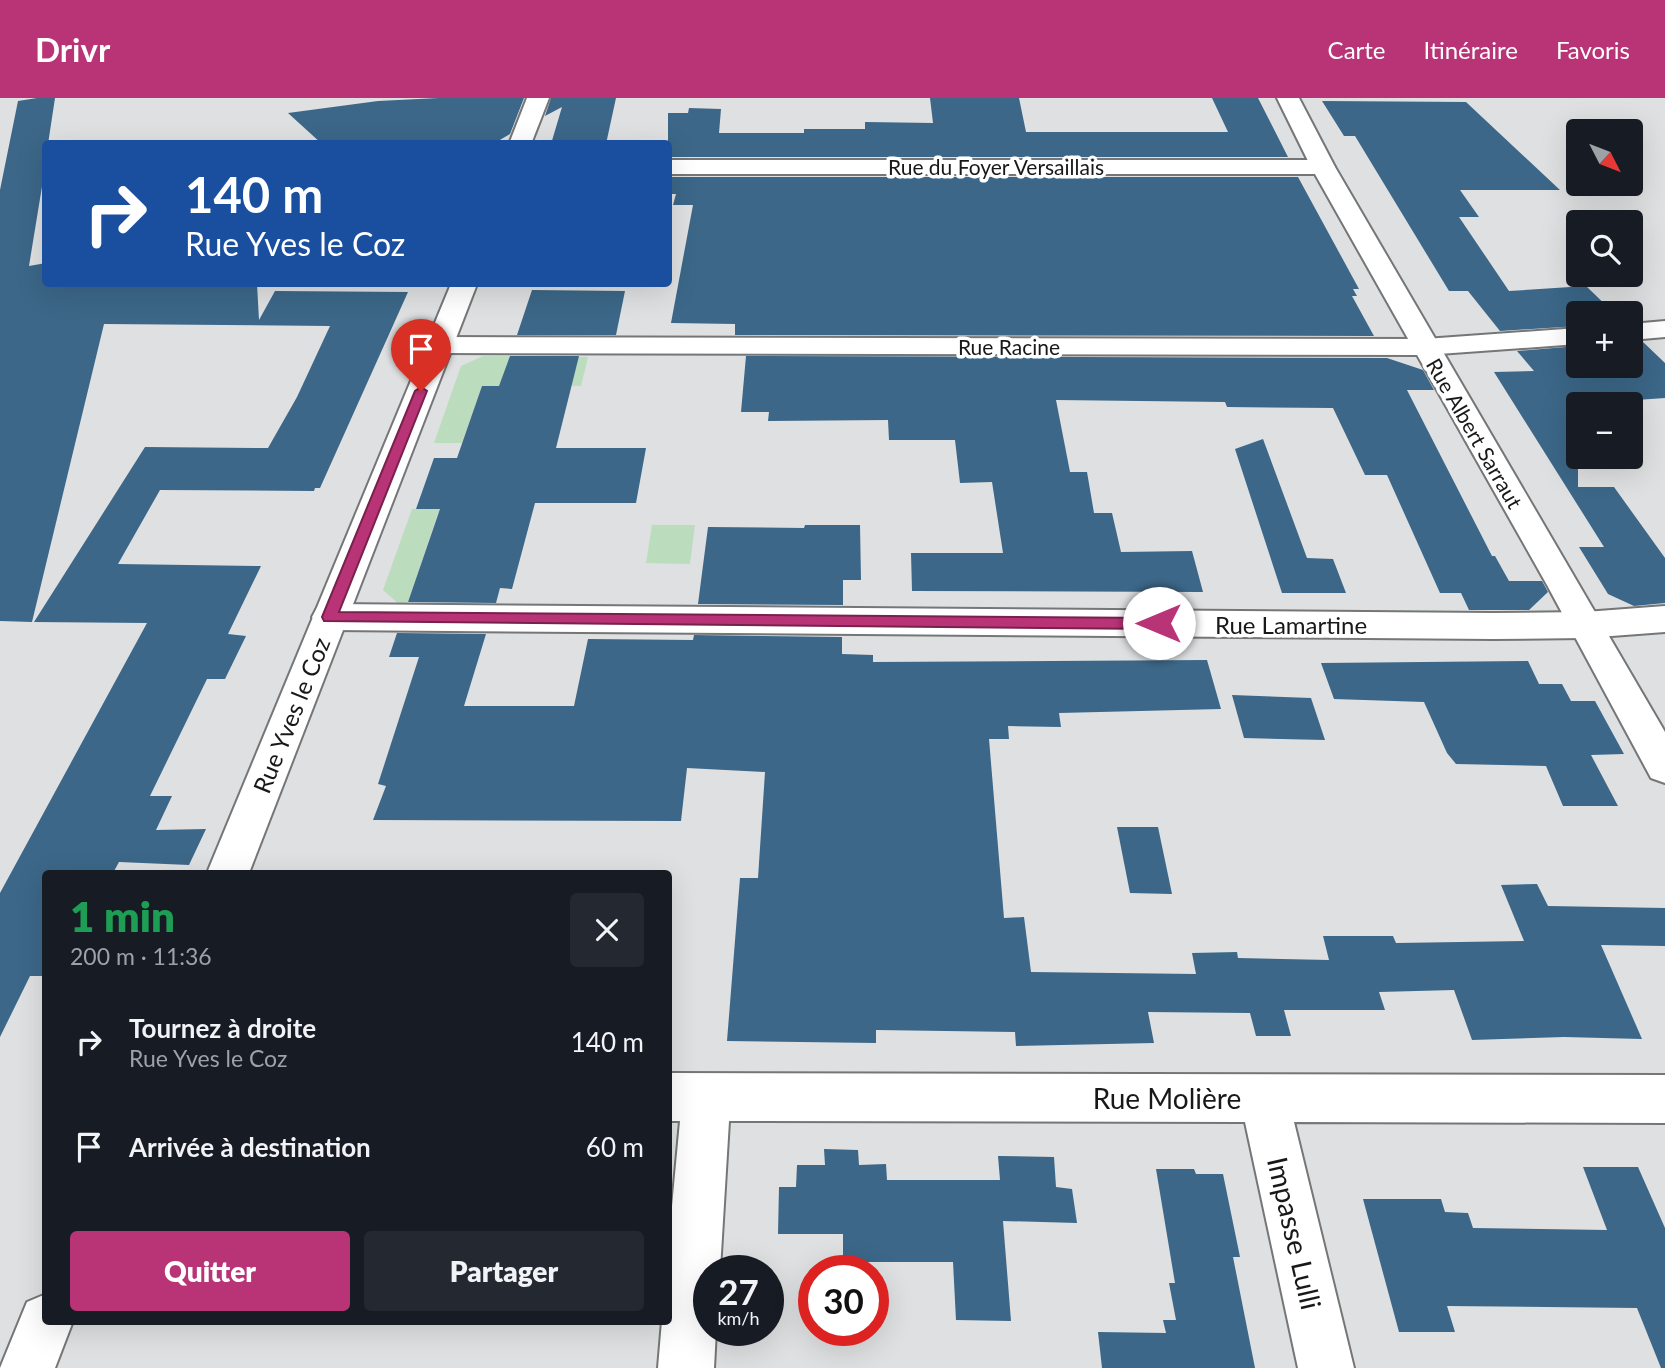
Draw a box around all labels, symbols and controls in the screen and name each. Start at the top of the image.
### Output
text: Drivr [35,29,110,69]
text: Carte [1328,35,1386,64]
text: Itinéraire [1424,35,1518,64]
text: Favoris [1556,35,1630,64]
north arrow [1566,119,1643,196]
map controls [1566,119,1643,469]
street label: Rue du Foyer Versaillais [888,154,1104,179]
text: 140 m [185,165,323,223]
icon: right [70,168,161,259]
button: search [1566,210,1643,287]
text: Rue Yves le Coz [185,224,405,263]
button: + [1566,301,1643,378]
pin [391,319,451,391]
icon: arrive [402,330,440,368]
street label: Rue Racine [958,334,1060,359]
street label: Rue Albert Sarraut [1422,353,1528,513]
button: − [1566,392,1643,469]
position arrow [1122,586,1196,660]
street label: Rue Lamartine [1215,610,1367,639]
street label: Rue Yves le Coz [247,633,335,797]
text: 1 min [70,891,175,941]
button: close [570,893,644,967]
text: 200 m · 11:36 [70,942,212,970]
text: Tournez à droite [129,1012,316,1044]
icon: right [70,1023,108,1061]
text: 140 m [571,1026,644,1058]
text: Rue Yves le Coz [129,1044,287,1072]
street label: Rue Molière [1093,1081,1241,1115]
icon: arrive [70,1128,108,1166]
text: Arrivée à destination [129,1131,371,1163]
text: 60 m [586,1131,644,1163]
street label: Impasse Lulli [1261,1153,1329,1313]
button: Quitter [70,1231,350,1311]
button: Partager [364,1231,644,1311]
speed limit sign: 30 [798,1255,889,1346]
text: 27 [718,1270,759,1312]
text: km/h [717,1307,760,1329]

